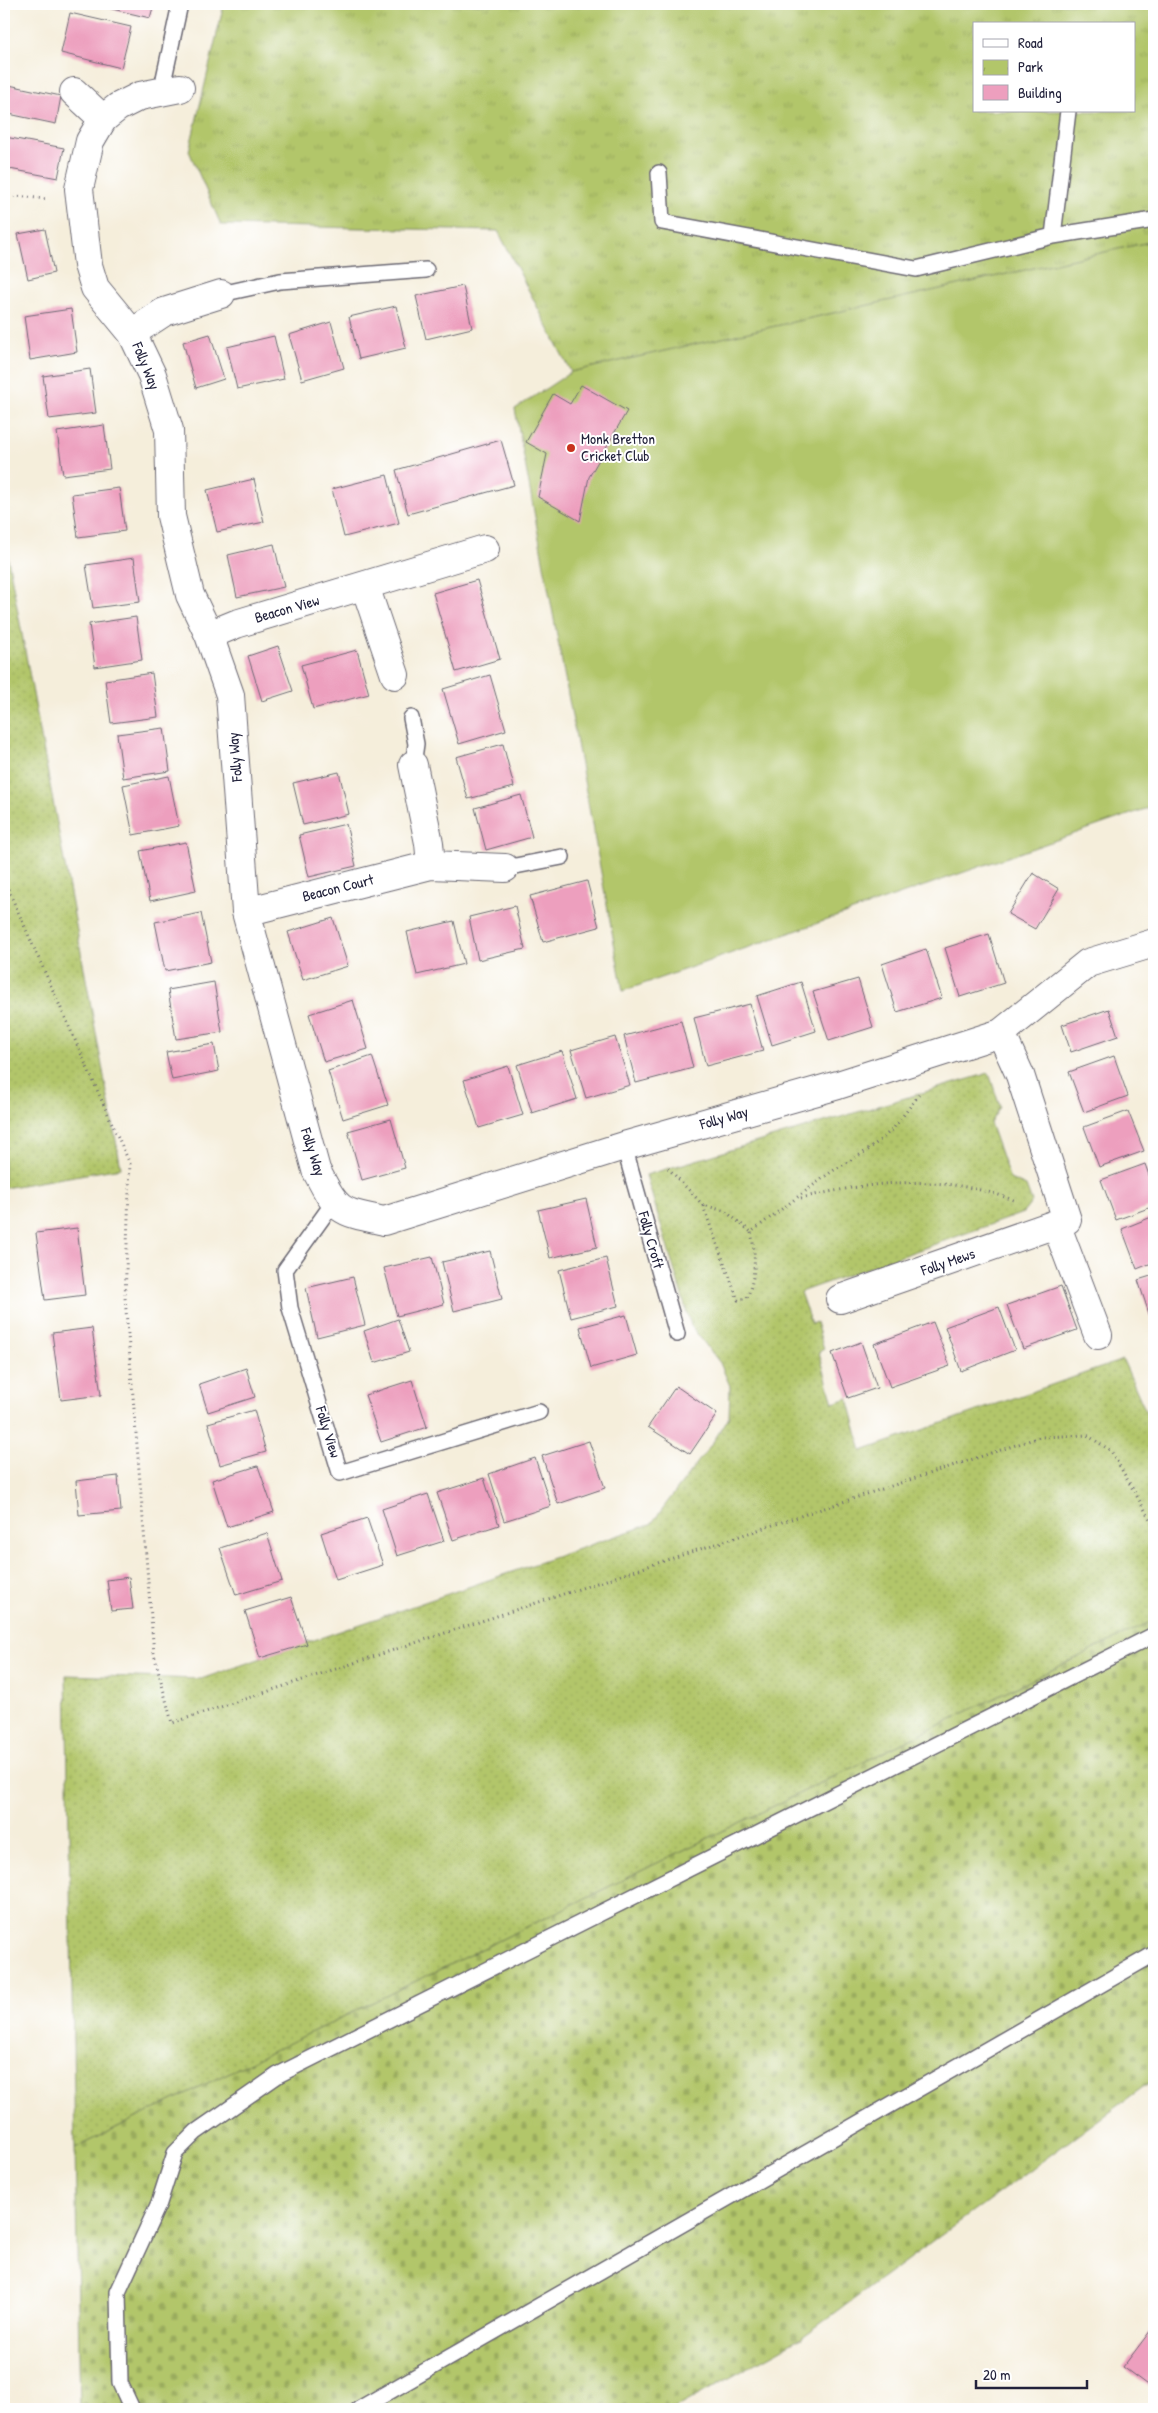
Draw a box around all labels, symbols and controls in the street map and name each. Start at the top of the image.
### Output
legend [973,22,1136,112]
text: Road [1018,32,1043,53]
text: Park [1018,56,1043,77]
text: Building [1018,82,1062,103]
street label: Folly Way [127,338,165,393]
place label: Monk Bretton Cricket Club [581,428,655,466]
marker: Monk Bretton Cricket Club [565,442,577,454]
street label: Beacon View [252,589,322,628]
street label: Folly Way [222,732,247,784]
street label: Beacon Court [300,868,377,907]
street label: Folly Way [696,1101,751,1135]
street label: Folly Way [296,1124,331,1179]
street label: Folly Croft [633,1208,670,1272]
street label: Folly Mews [917,1242,978,1281]
street label: Folly View [310,1403,346,1460]
scale bar [976,2358,1087,2390]
text: 20 m [983,2364,1010,2385]

